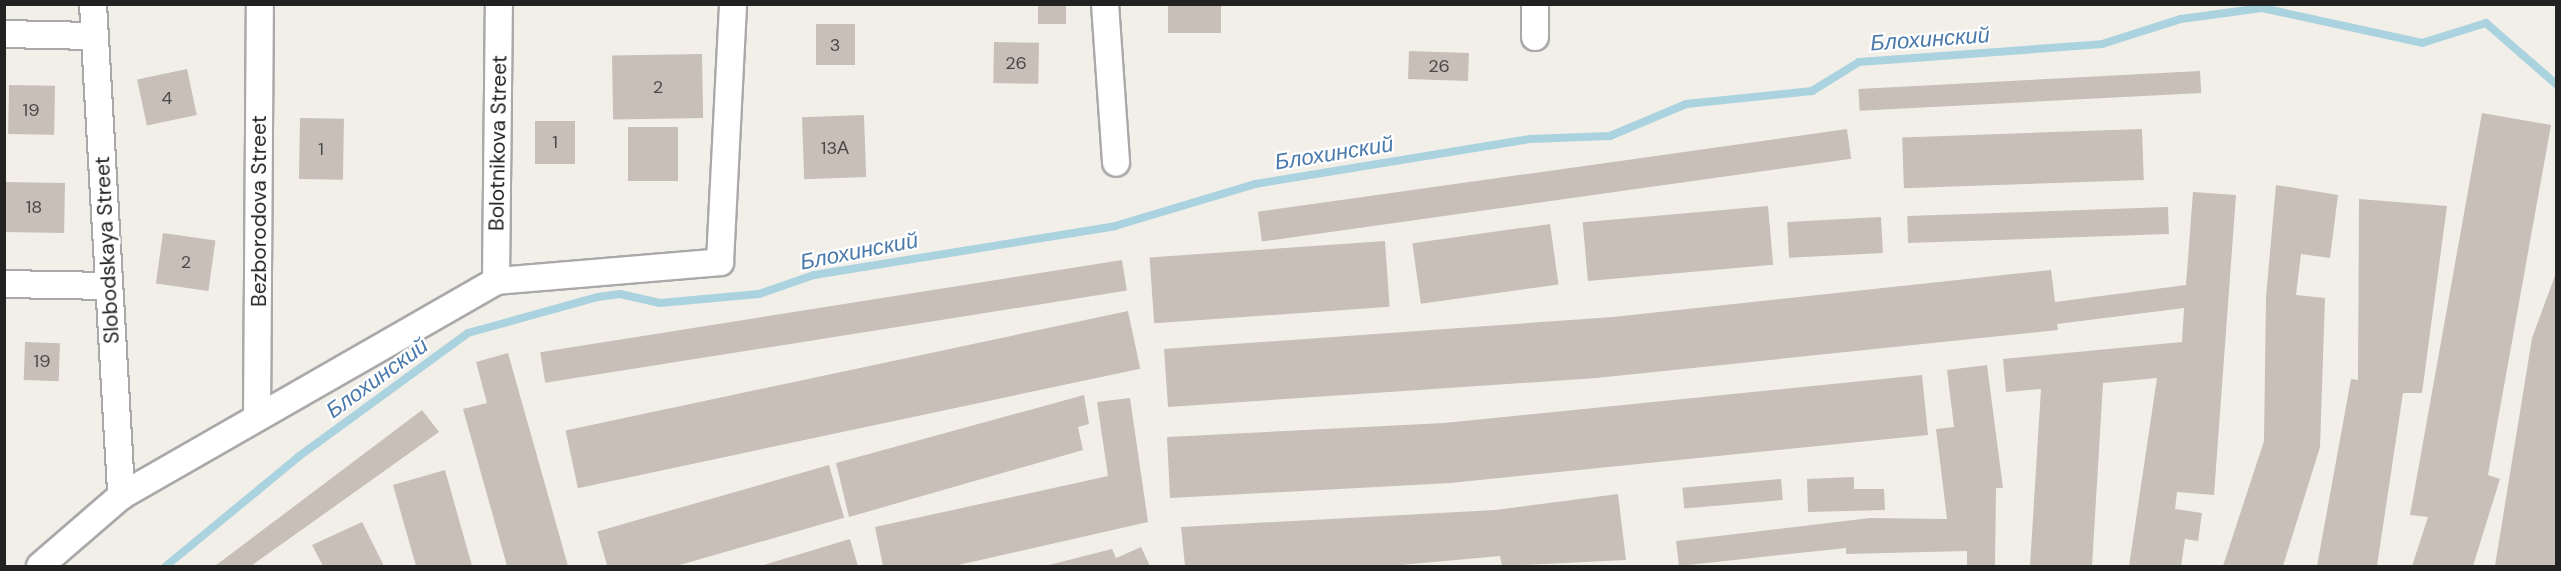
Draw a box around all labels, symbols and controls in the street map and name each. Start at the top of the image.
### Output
water label: Блохинский [1869,22,1991,56]
house number: 3 [830,34,840,56]
house number: 26 [1005,52,1027,74]
street label: Bolotnikova Street [484,55,512,231]
house number: 26 [1428,55,1450,77]
house number: 2 [653,76,663,98]
house number: 4 [162,87,172,109]
house number: 19 [23,99,39,121]
street label: Bezborodova Street [246,115,272,307]
house number: 1 [552,131,558,153]
water label: Блохинский [1273,131,1395,175]
house number: 13А [821,137,849,159]
house number: 1 [318,138,324,160]
street label: Slobodskaya Street [90,156,124,344]
house number: 18 [26,196,42,218]
water label: Блохинский [798,227,920,275]
house number: 2 [181,251,191,273]
water label: Блохинский [321,332,433,424]
house number: 19 [34,350,50,372]

